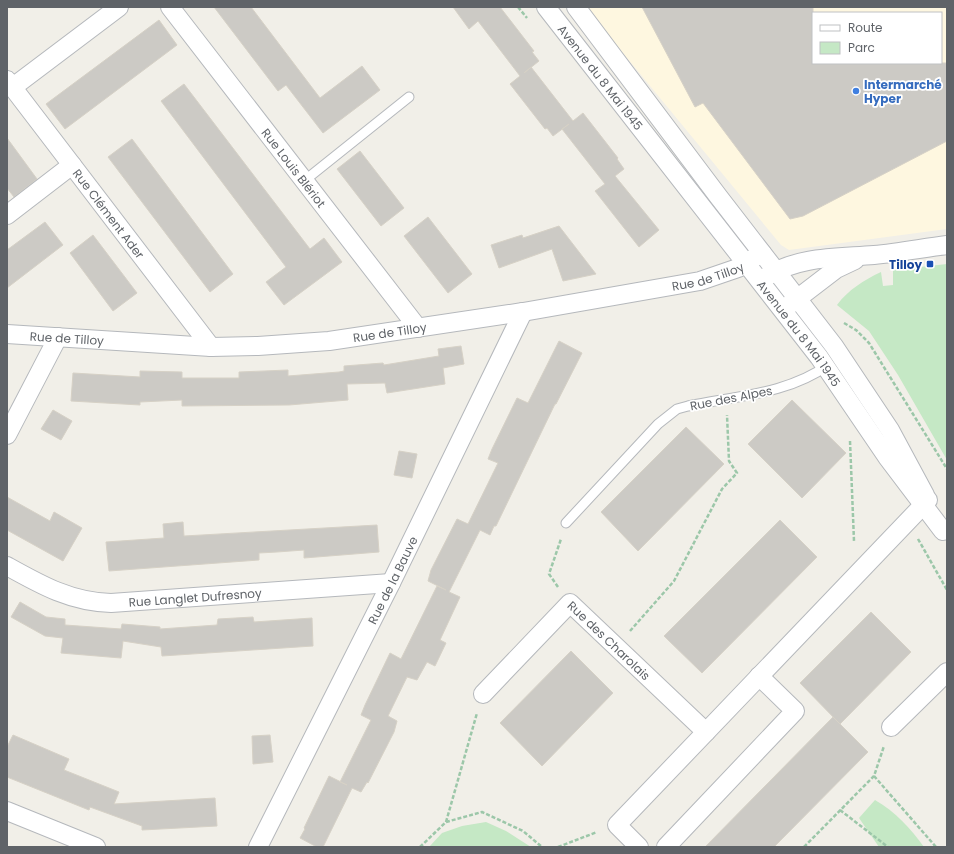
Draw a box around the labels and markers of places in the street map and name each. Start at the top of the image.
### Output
place label: Intermarché Hyper [864,76,942,107]
marker: Intermarché Hyper [851,86,861,96]
place label: Tilloy [889,256,922,273]
marker: Tilloy [925,259,935,269]

